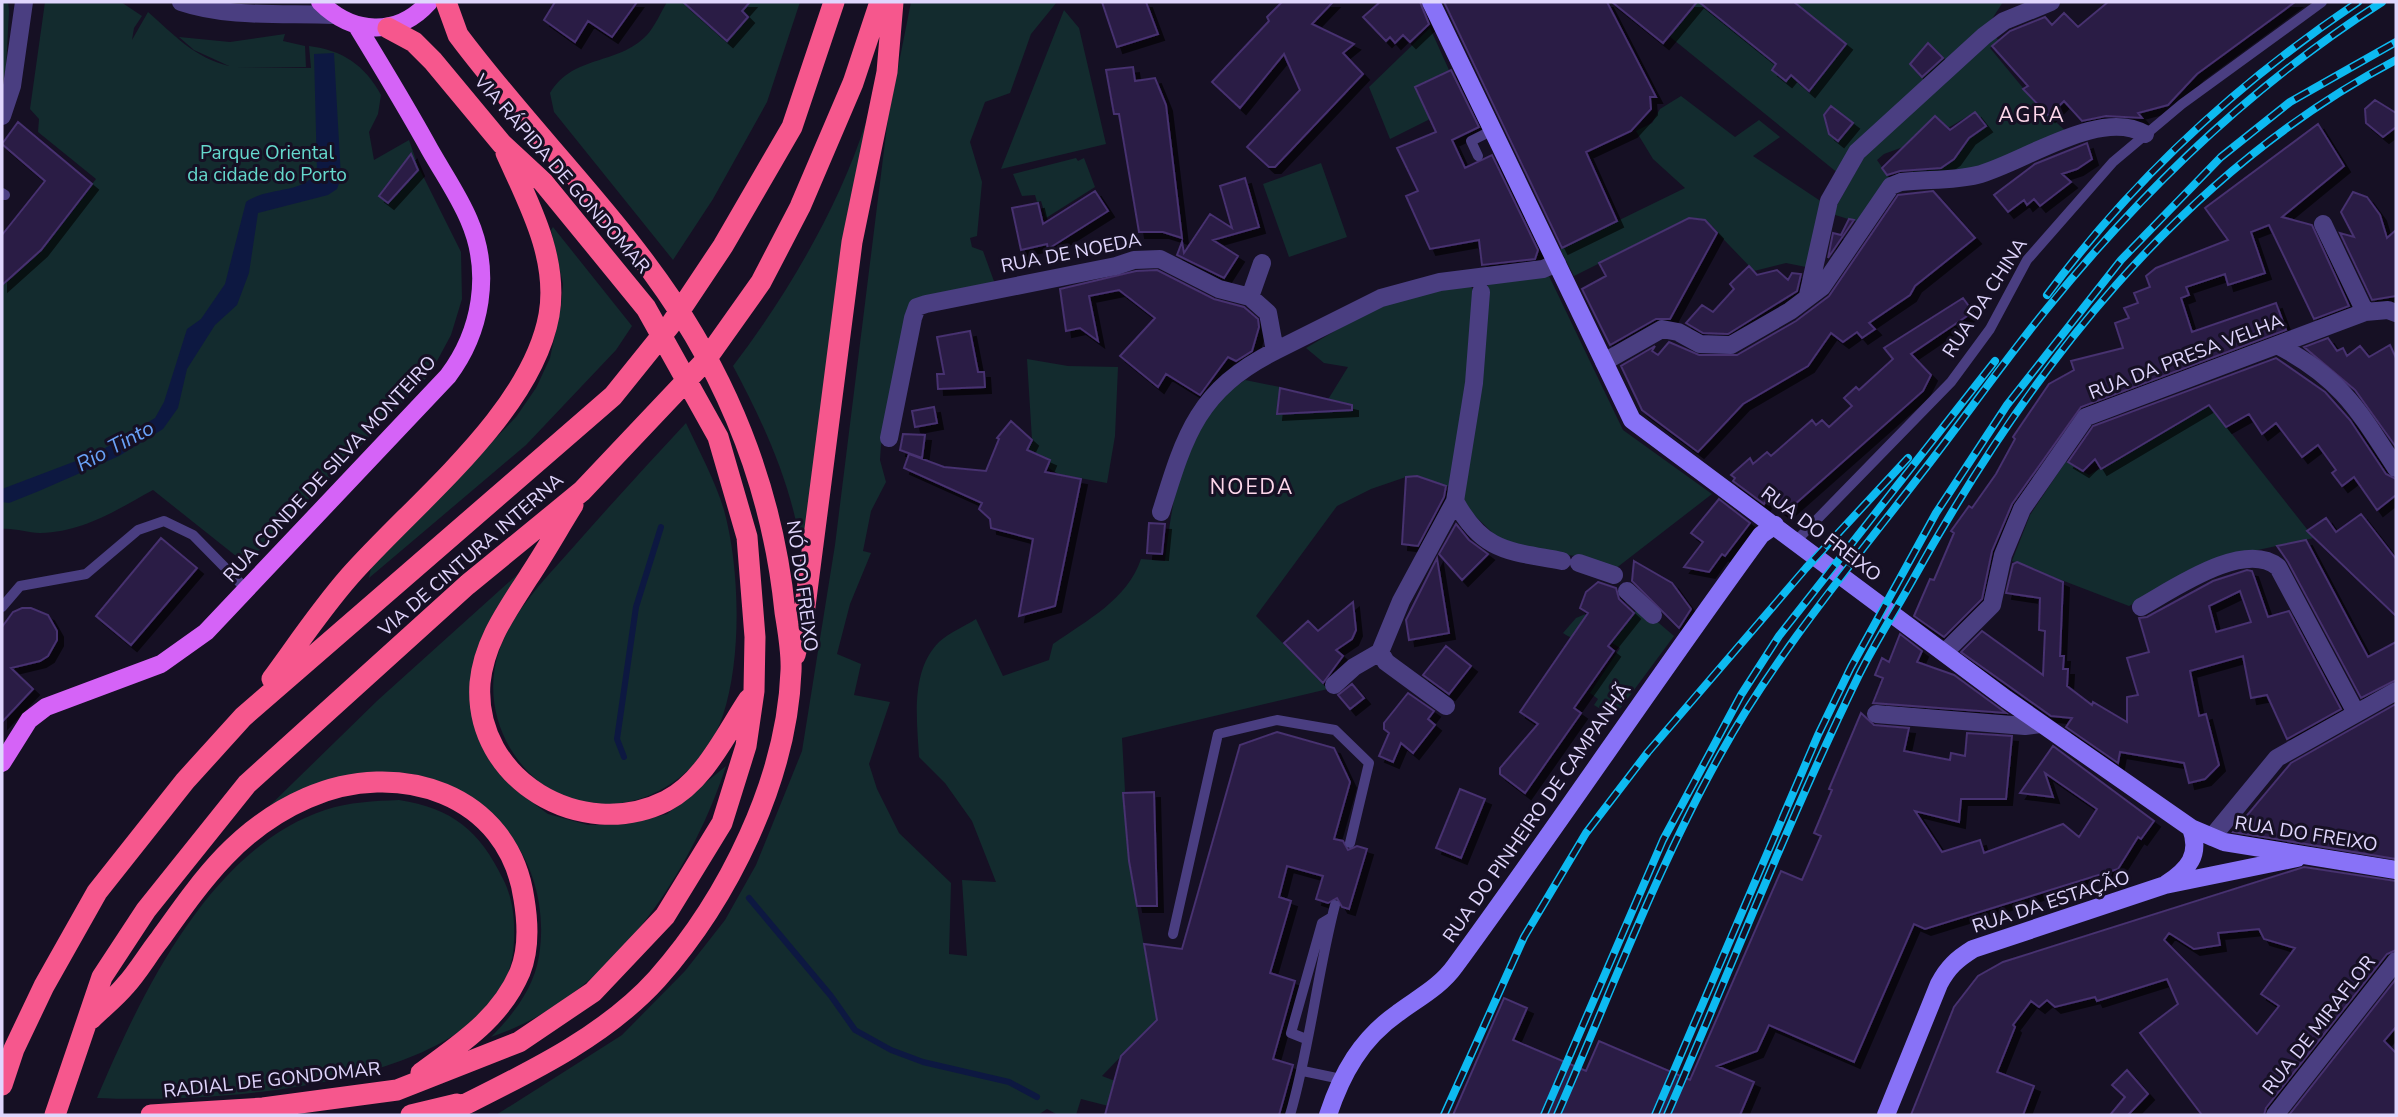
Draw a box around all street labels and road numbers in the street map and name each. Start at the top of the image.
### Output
street label: VIA RÁPIDA DE GONDOMAR [467,68,656,280]
street label: RUA DE NOEDA [998,227,1144,279]
street label: RUA DA CHINA [1937,233,2034,363]
street label: RUA DA PRESA VELHA [2085,308,2287,406]
street label: RUA CONDE DE SILVA MONTEIRO [218,350,442,588]
street label: VIA DE CINTURA INTERNA [372,467,569,643]
street label: RUA DO FREIXO [1756,480,1886,588]
street label: NÓ DO FREIXO [780,519,824,653]
street label: RUA DO PINHEIRO DE CAMPANHÃ [1437,678,1637,948]
street label: RUA DO FREIXO [2233,810,2379,858]
street label: RUA DA ESTAÇÃO [1969,864,2133,940]
street label: RUA DE MIRAFLOR [2256,950,2382,1100]
street label: RADIAL DE GONDOMAR [162,1056,382,1104]

